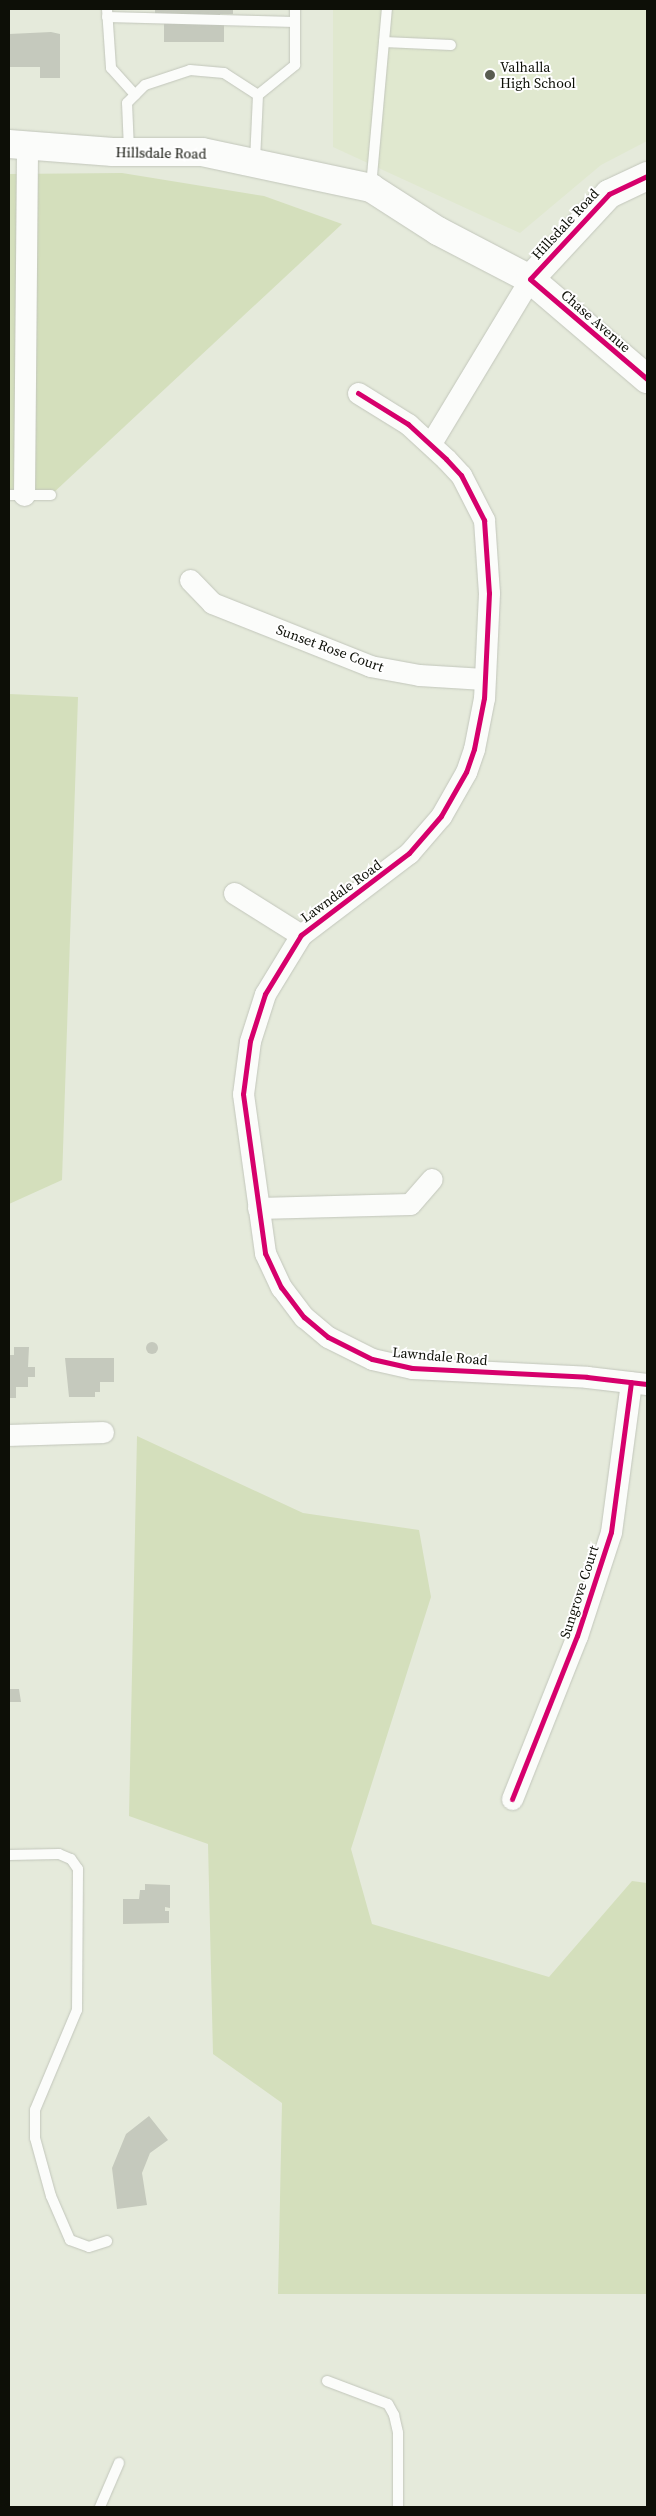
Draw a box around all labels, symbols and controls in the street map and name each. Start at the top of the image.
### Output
place label: Valhalla High School [500,59,576,92]
marker: Valhalla High School [484,69,496,81]
street label: Hillsdale Road [115,144,207,162]
street label: Hillsdale Road [528,185,602,263]
street label: Chase Avenue [558,286,634,356]
street label: Sunset Rose Court [274,621,386,675]
street label: Lawndale Road [297,856,385,926]
street label: Lawndale Road [392,1343,488,1369]
street label: Sungrove Court [556,1543,602,1641]

